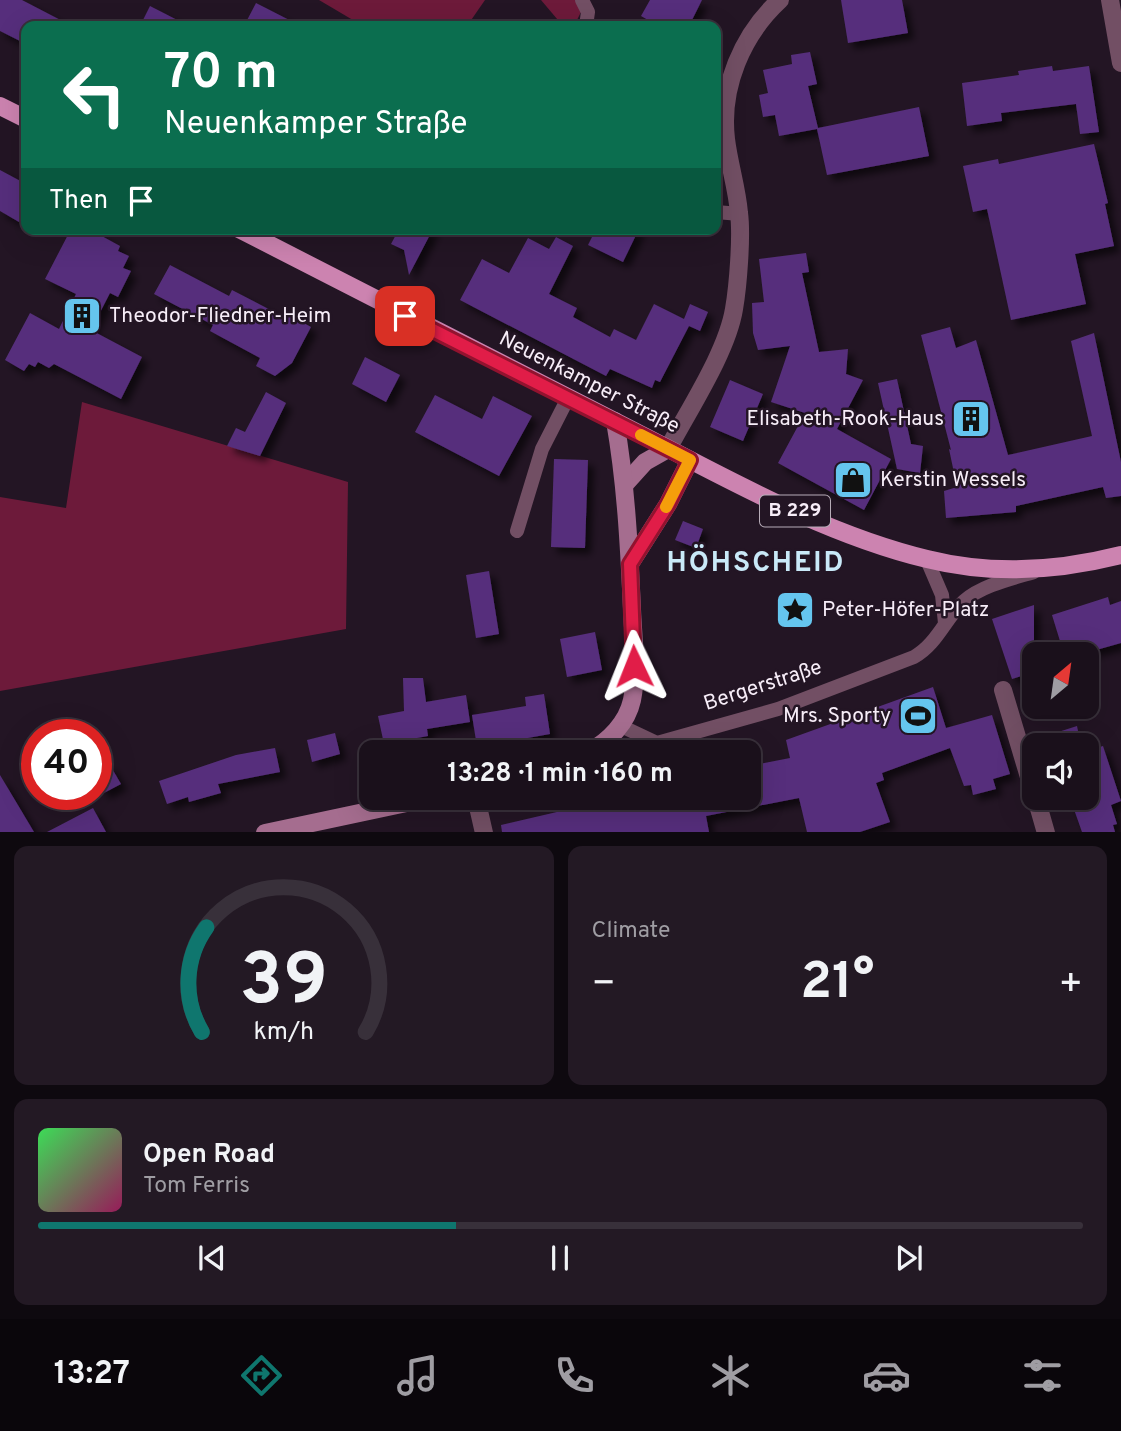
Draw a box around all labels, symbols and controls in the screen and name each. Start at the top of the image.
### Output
text: 70 m [164,44,278,106]
icon: left [49,49,140,140]
text: Neuenkamper Straße [164,105,468,145]
icon: arrive [122,182,160,220]
text: Then [49,185,108,218]
pin [375,286,435,346]
building icon: Theodor-Fliedner-Heim [61,295,103,337]
icon: arrive [386,297,424,335]
place label: Theodor-Fliedner-Heim [109,303,331,330]
street label: Neuenkamper Straße [494,326,684,440]
building icon: Elisabeth-Rook-Haus [950,398,992,440]
place label: Elisabeth-Rook-Haus [746,406,944,433]
shop icon: Kerstin Wessels [832,459,874,501]
place label: Kerstin Wessels [880,467,1026,494]
road number: B 229 [760,496,830,526]
district label: HÖHSCHEID [667,544,845,582]
place icon: Peter-Höfer-Platz [774,589,816,631]
place label: Peter-Höfer-Platz [822,597,989,624]
position arrow [597,629,671,703]
north arrow [1022,642,1099,719]
map controls [1022,642,1099,810]
street label: Bergerstraße [700,654,826,718]
sports icon: Mrs. Sporty [897,695,939,737]
place label: Mrs. Sporty [783,703,891,730]
speed limit sign: 40 [21,719,112,810]
button: sound [1022,733,1099,810]
text: 13:28 · 1 min · 160 m [447,758,673,791]
text: Climate [592,917,670,946]
text: 39 [240,938,328,1030]
text: 21° [800,951,874,1017]
text: − [592,961,616,1010]
text: + [1058,961,1083,1010]
text: km/h [253,1016,314,1048]
text: Open Road [143,1139,275,1172]
text: Tom Ferris [143,1172,250,1201]
icon: previous [193,1239,231,1277]
icon: pause [541,1239,579,1277]
icon: next [890,1239,928,1277]
icon: directions [237,1351,286,1400]
icon: music [393,1351,442,1400]
icon: phone [550,1351,599,1400]
icon: climate [706,1351,755,1400]
icon: car [862,1351,911,1400]
icon: filters [1018,1351,1067,1400]
text: 13:27 [54,1355,130,1395]

